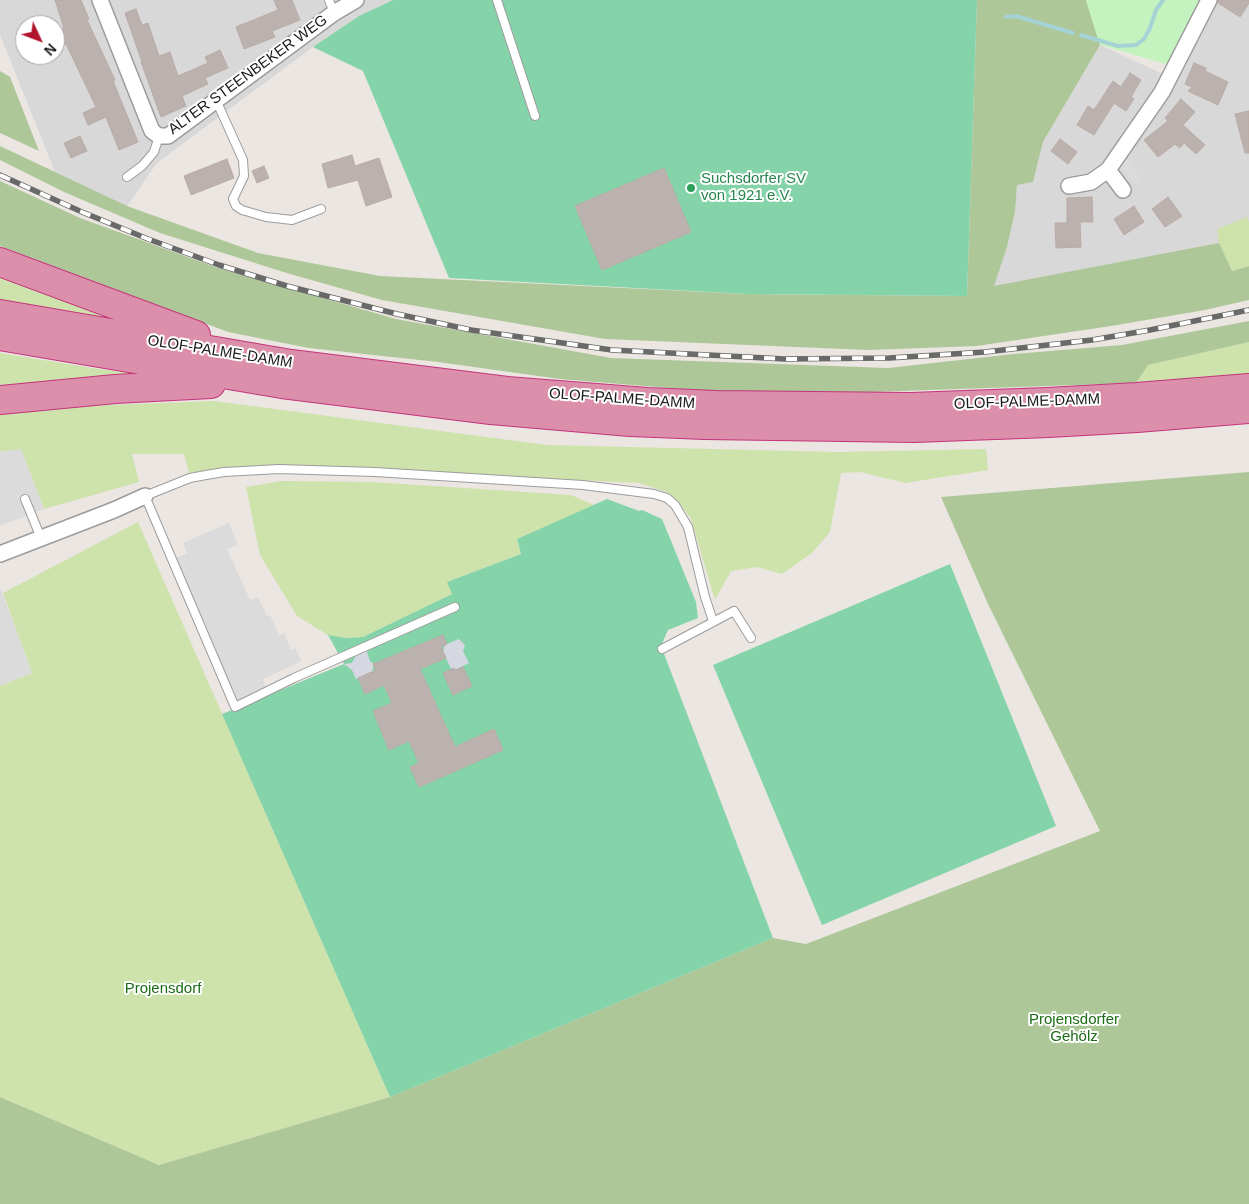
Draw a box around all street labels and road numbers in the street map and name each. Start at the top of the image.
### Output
street label: ALTER STEENBEKER WEG [165,11,331,139]
street label: OLOF-PALME-DAMM [146,332,294,372]
street label: OLOF-PALME-DAMM [548,385,696,413]
street label: OLOF-PALME-DAMM [954,390,1100,414]

